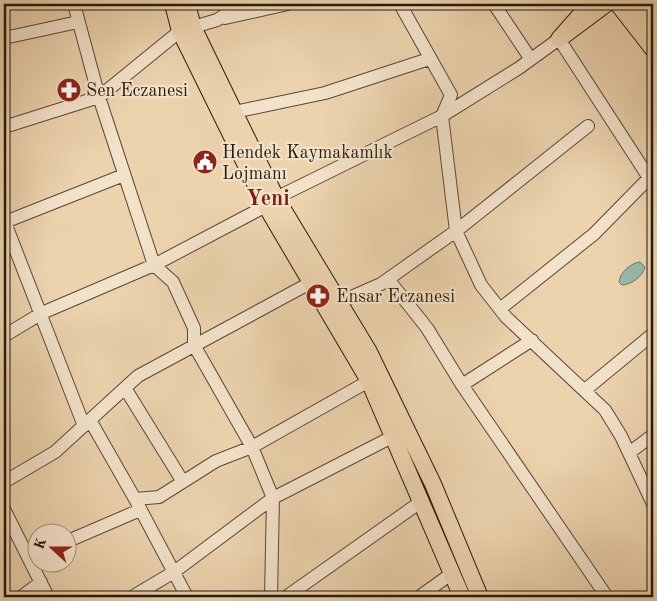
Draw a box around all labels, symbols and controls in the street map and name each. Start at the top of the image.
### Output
pharmacy icon: Sen Eczanesi [56,77,82,103]
place label: Sen Eczanesi [86,82,188,100]
place label: Hendek Kaymakamlık Lojmanı [222,144,393,183]
public building icon: Hendek Kaymakamlık Lojmanı [192,149,218,175]
district label: Yeni [246,188,290,210]
pharmacy icon: Ensar Eczanesi [305,283,331,309]
place label: Ensar Eczanesi [336,288,455,306]
north arrow [28,524,78,574]
text: K [32,536,49,551]

